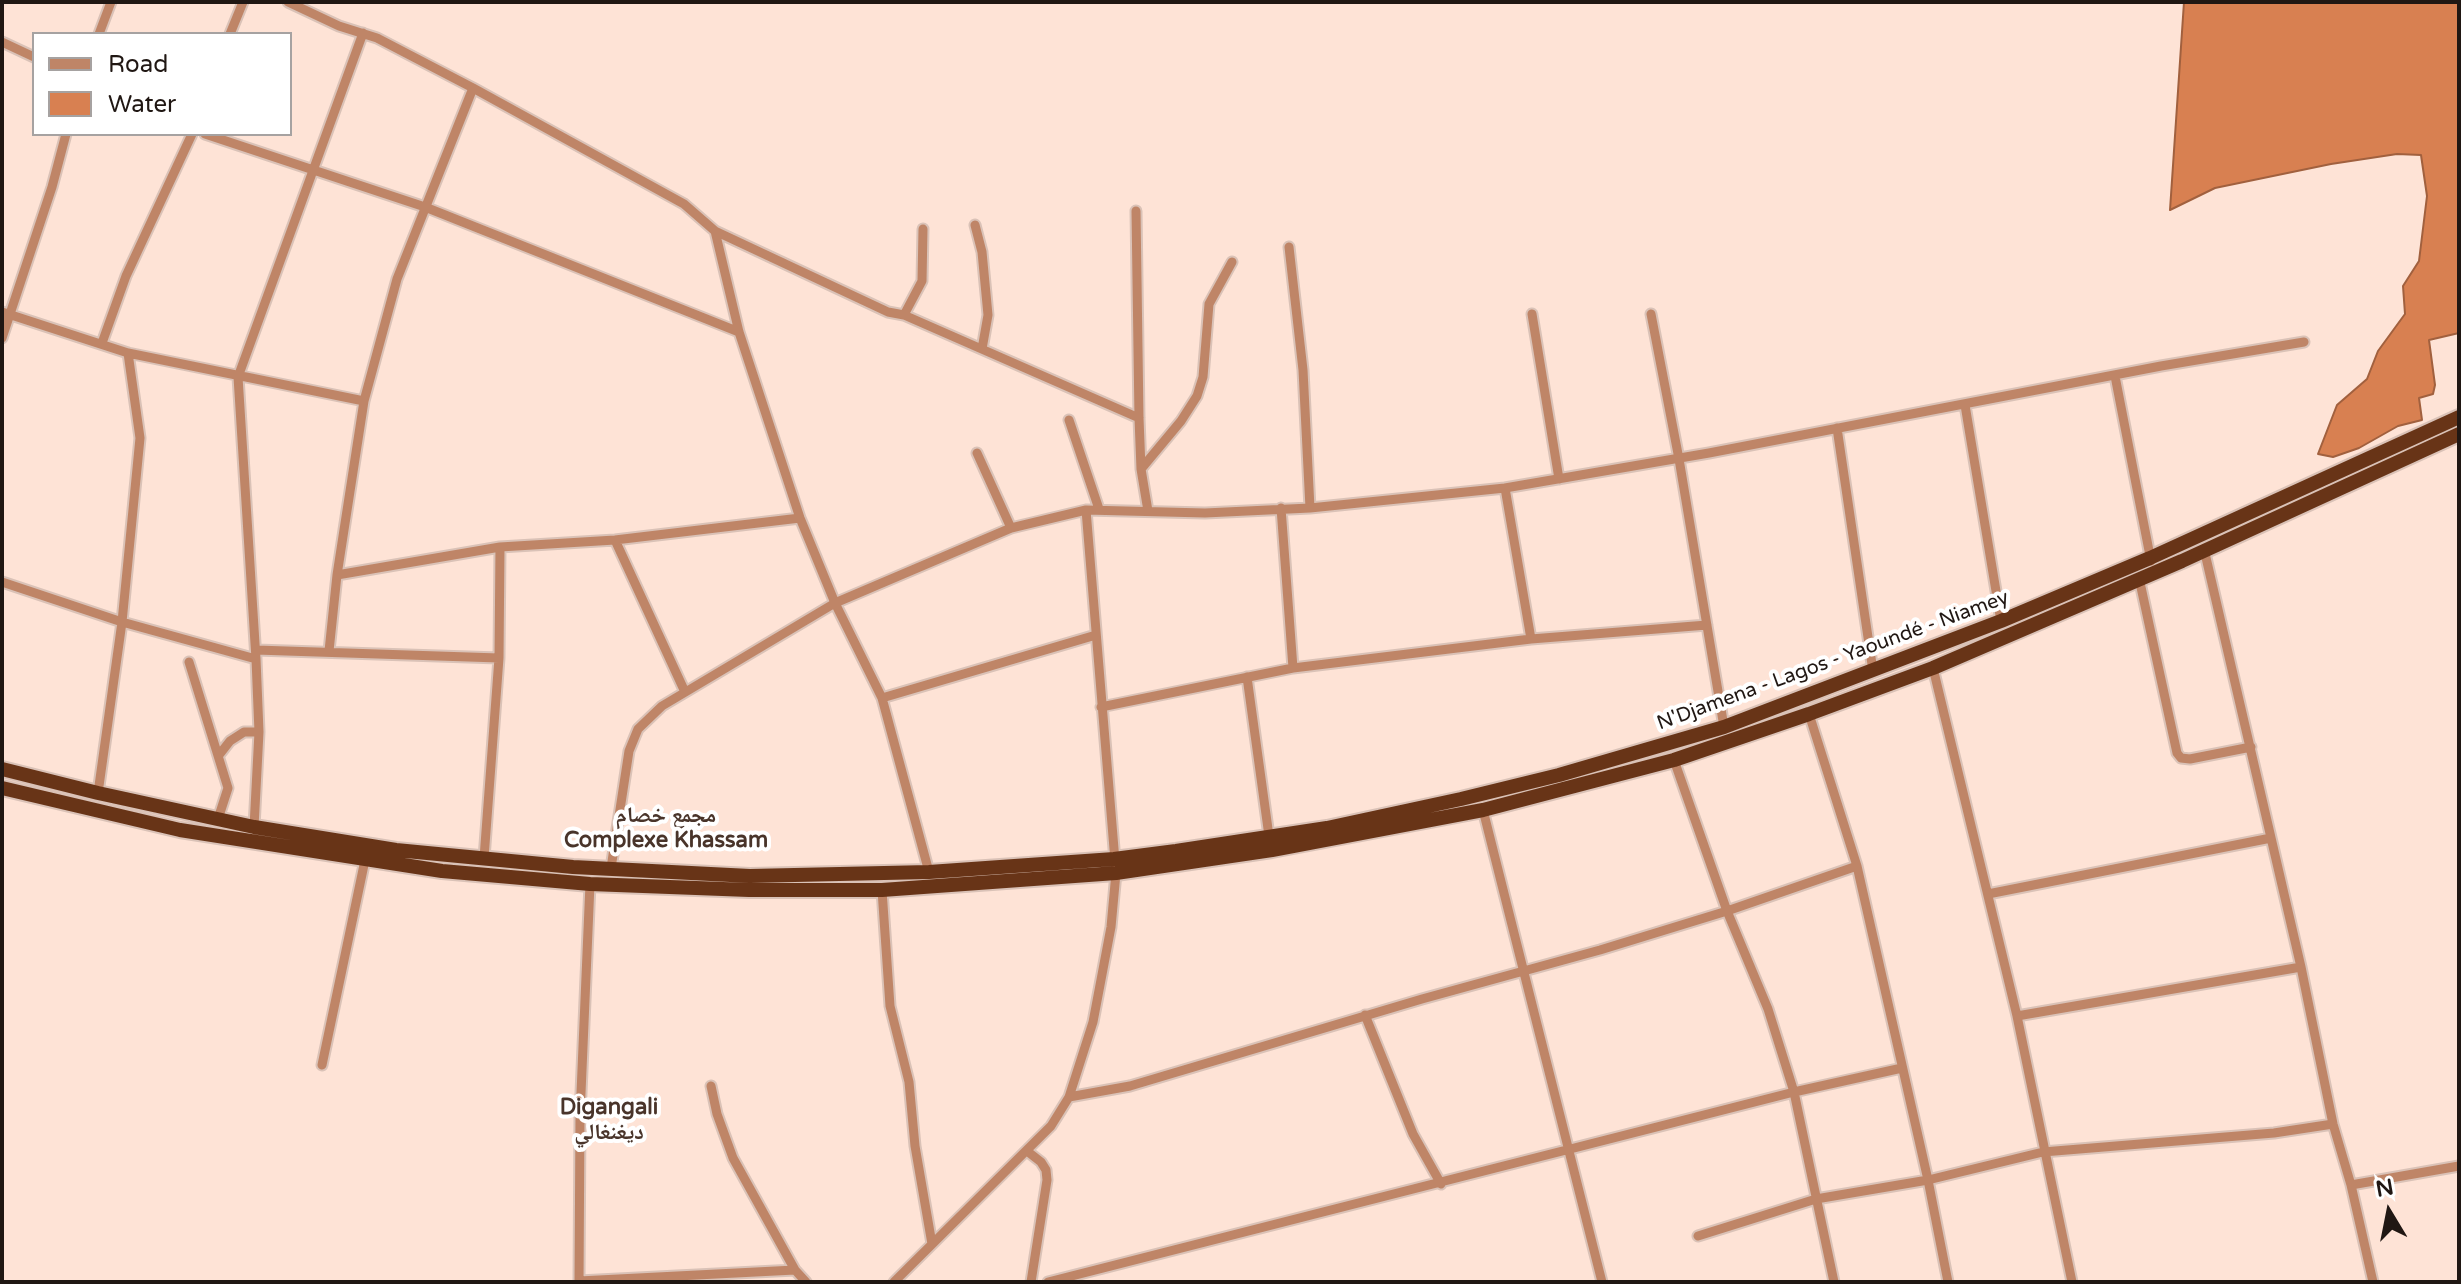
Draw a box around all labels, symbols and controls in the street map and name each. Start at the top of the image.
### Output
legend [32,32,292,136]
text: Road [108,50,168,79]
text: Water [108,90,176,119]
street label: N'Djamena - Lagos - Yaoundé - Niamey [1654,586,2012,736]
district label: مجمع خصام Complexe Khassam [564,803,768,854]
district label: Digangali ديغنغالي [560,1095,658,1146]
north arrow [2349,1172,2429,1252]
text: N [2374,1174,2396,1203]

